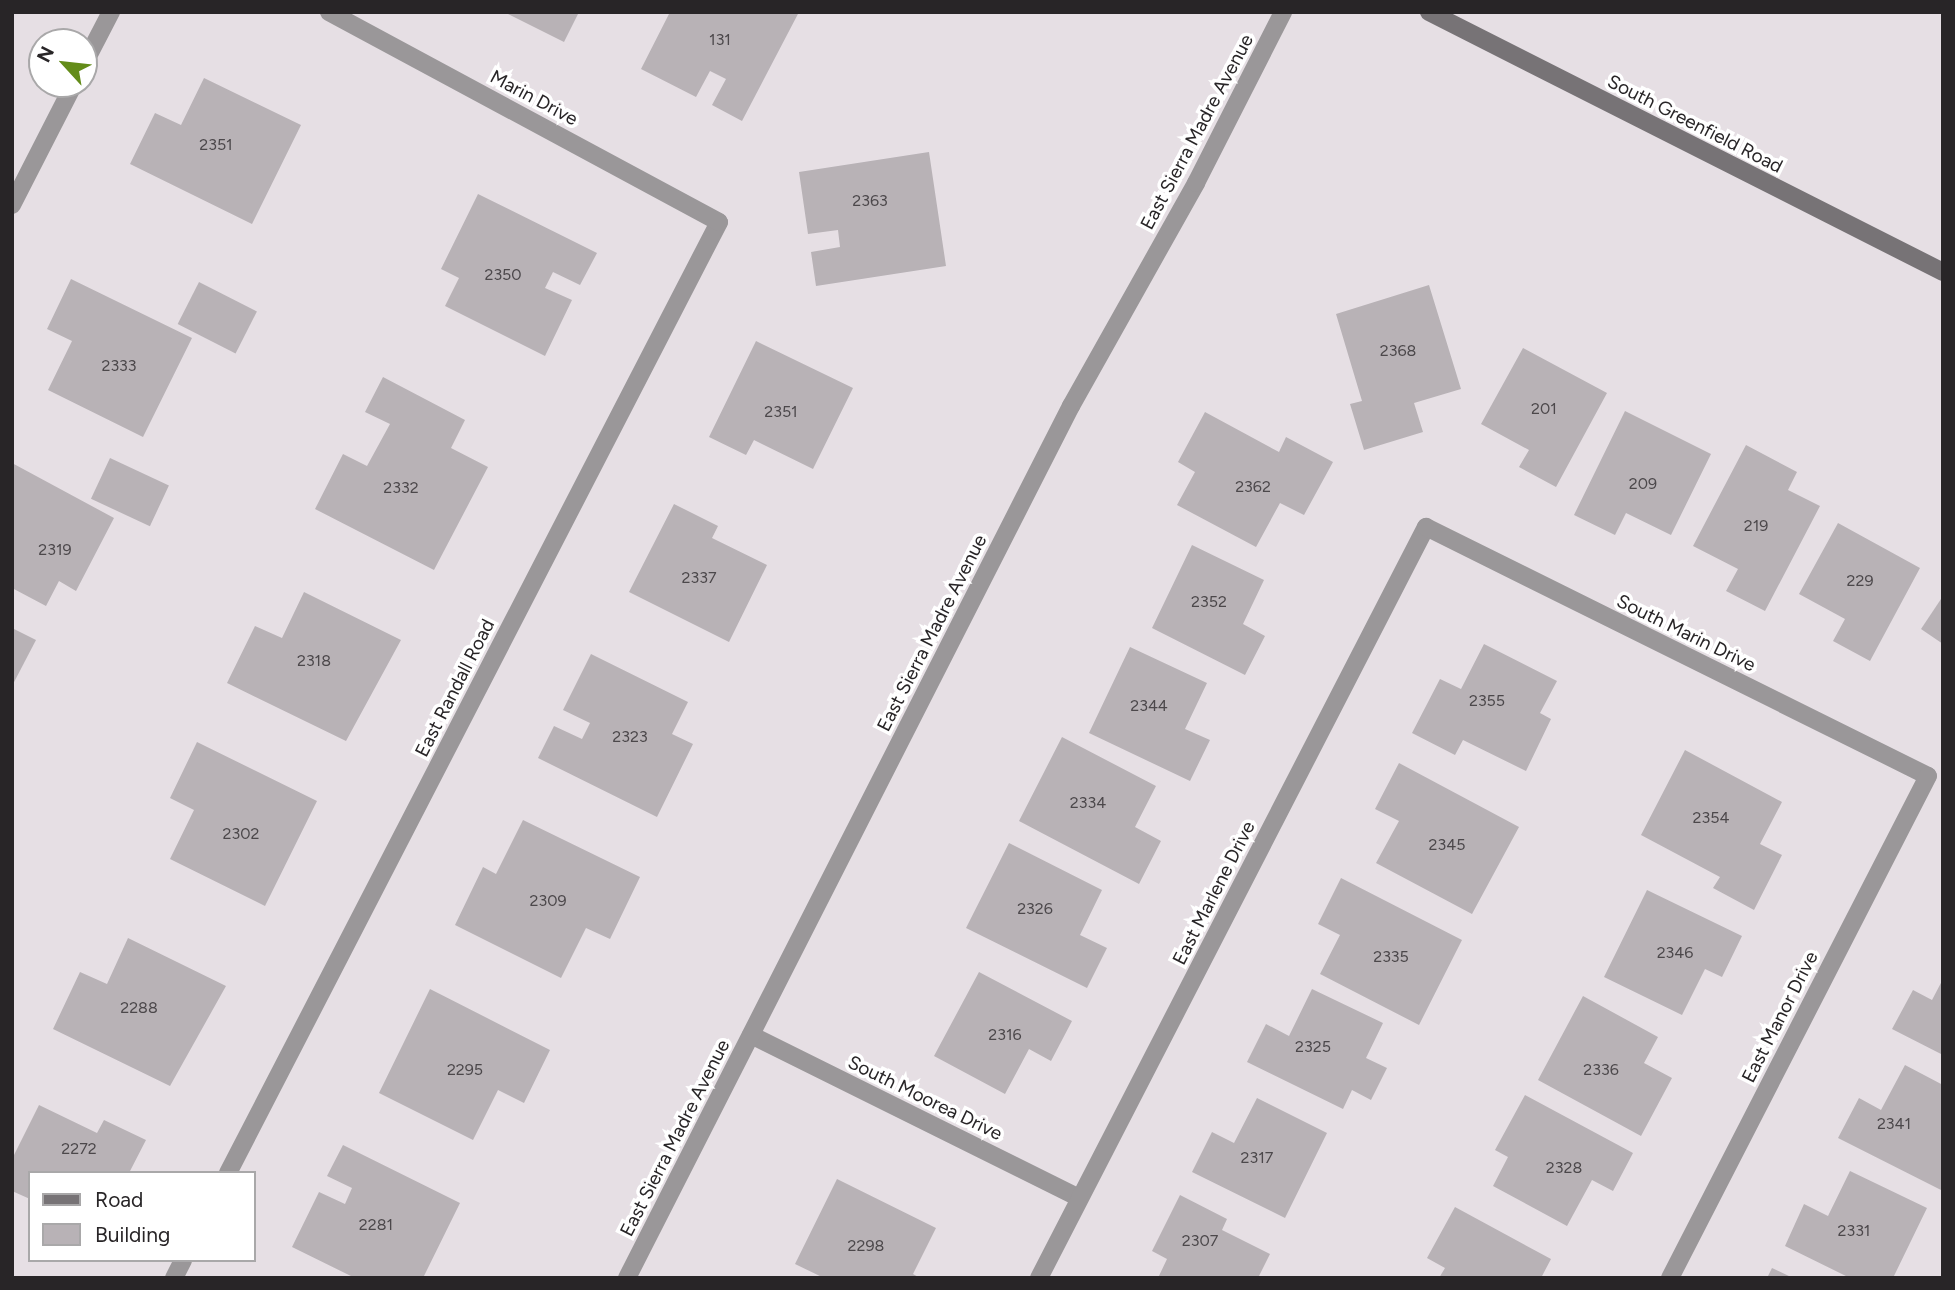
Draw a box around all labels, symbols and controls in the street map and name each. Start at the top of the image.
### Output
north arrow [28,28,98,98]
house number: 131 [709,30,731,50]
street label: East Sierra Madre Avenue [1136,30,1258,234]
text: N [32,42,59,66]
street label: Marin Drive [486,65,582,131]
street label: South Greenfield Road [1604,70,1786,178]
house number: 2351 [199,135,233,155]
house number: 2363 [852,191,888,211]
house number: 2350 [484,265,522,285]
house number: 2368 [1380,341,1416,361]
house number: 2333 [101,356,137,376]
house number: 201 [1531,399,1557,419]
house number: 2351 [764,402,798,422]
house number: 209 [1629,474,1657,494]
house number: 2362 [1235,477,1271,497]
house number: 2332 [383,478,419,498]
house number: 219 [1744,516,1768,536]
street label: East Sierra Madre Avenue [872,531,992,735]
house number: 2319 [38,540,72,560]
house number: 2337 [682,568,716,588]
house number: 229 [1847,571,1873,591]
street label: South Marin Drive [1613,590,1759,676]
house number: 2352 [1191,592,1227,612]
street label: East Randall Road [410,615,500,761]
house number: 2318 [297,651,331,671]
house number: 2355 [1469,691,1505,711]
house number: 2344 [1130,696,1168,716]
house number: 2323 [612,727,648,747]
house number: 2334 [1070,793,1106,813]
house number: 2354 [1693,808,1729,828]
street label: East Marlene Drive [1168,817,1260,969]
house number: 2302 [223,824,259,844]
house number: 2345 [1429,835,1465,855]
house number: 2309 [530,891,566,911]
house number: 2326 [1017,899,1053,919]
house number: 2346 [1657,943,1693,963]
house number: 2335 [1373,947,1409,967]
street label: East Manor Drive [1737,948,1823,1086]
house number: 2288 [120,998,158,1018]
house number: 2316 [988,1025,1022,1045]
street label: East Sierra Madre Avenue [615,1036,735,1240]
house number: 2325 [1295,1037,1331,1057]
street label: South Moorea Drive [844,1051,1006,1145]
house number: 2295 [447,1060,483,1080]
house number: 2336 [1583,1060,1619,1080]
house number: 2341 [1877,1114,1911,1134]
house number: 2272 [61,1139,97,1159]
house number: 2317 [1241,1148,1273,1168]
house number: 2328 [1546,1158,1582,1178]
legend [28,1171,256,1262]
text: Road [95,1187,143,1212]
house number: 2281 [359,1215,393,1235]
house number: 2331 [1838,1221,1870,1241]
text: Building [95,1222,170,1247]
house number: 2307 [1182,1231,1218,1251]
house number: 2298 [848,1236,884,1256]

